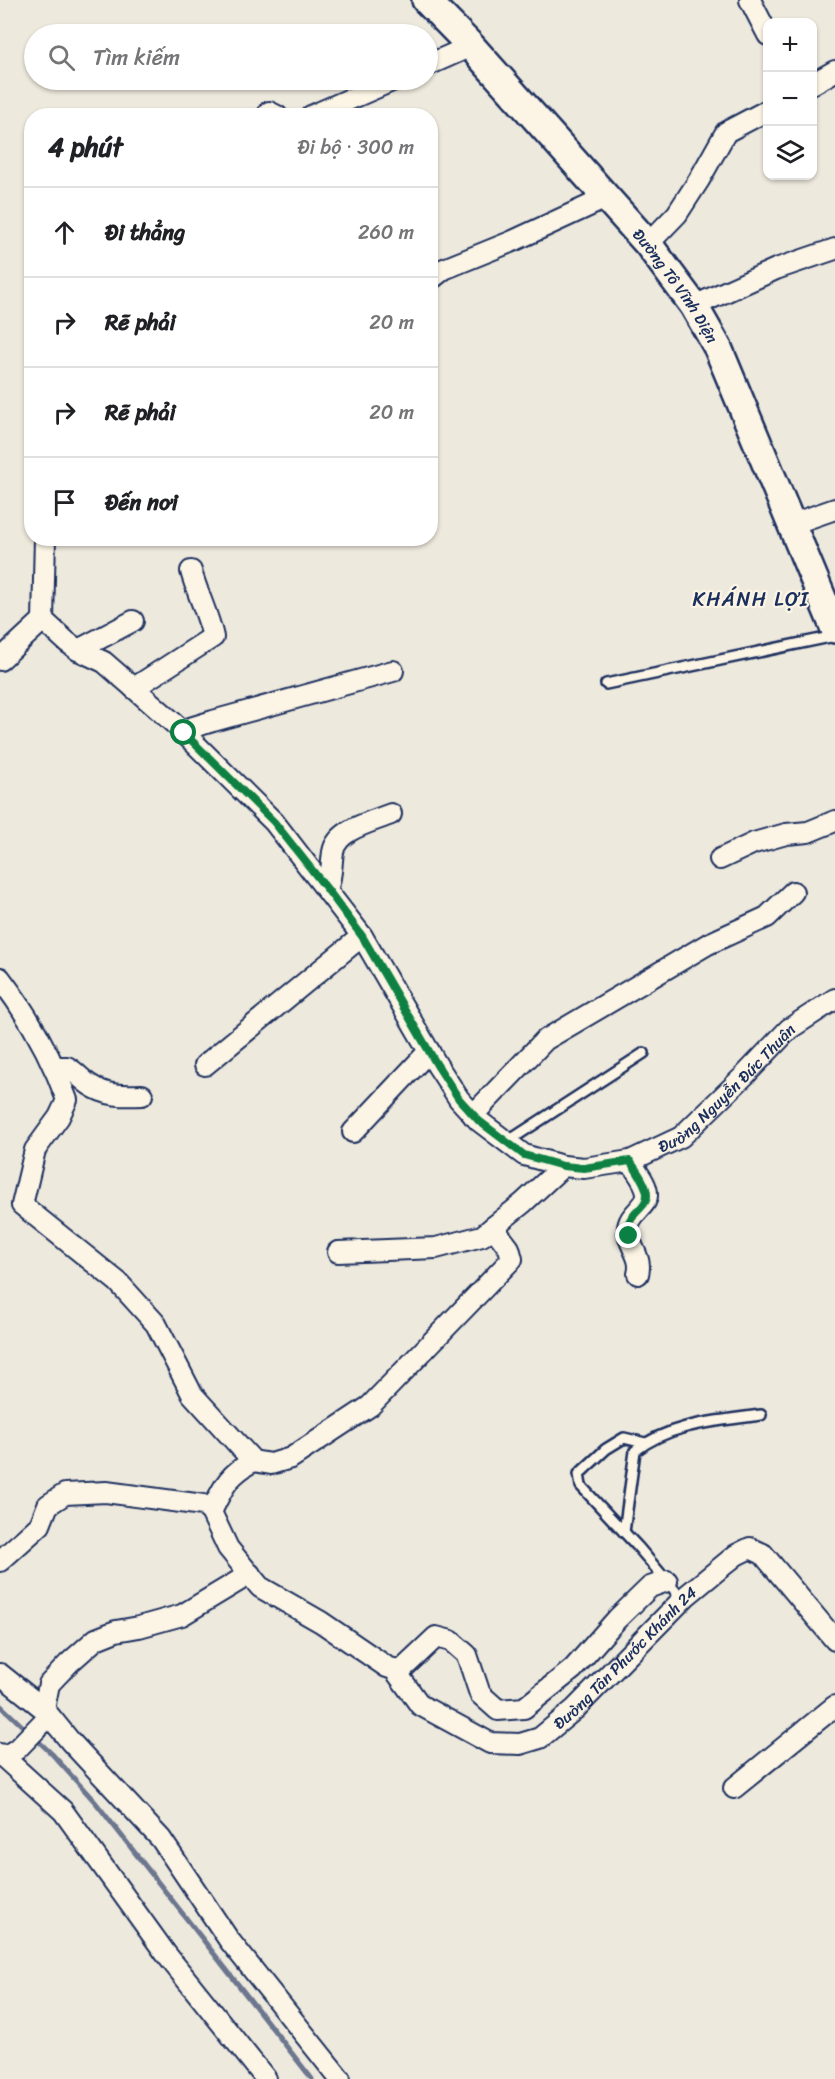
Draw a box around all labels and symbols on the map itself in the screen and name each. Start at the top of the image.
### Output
street label: Đường Tô Vĩnh Diện [625,221,727,349]
district label: KHÁNH LỢI [693,582,809,617]
route start [170,719,196,745]
street label: Đường Nguyễn Đức Thuận [653,1016,803,1160]
route end [615,1222,641,1248]
street label: Đường Tân Phước Khánh 24 [546,1578,703,1736]

